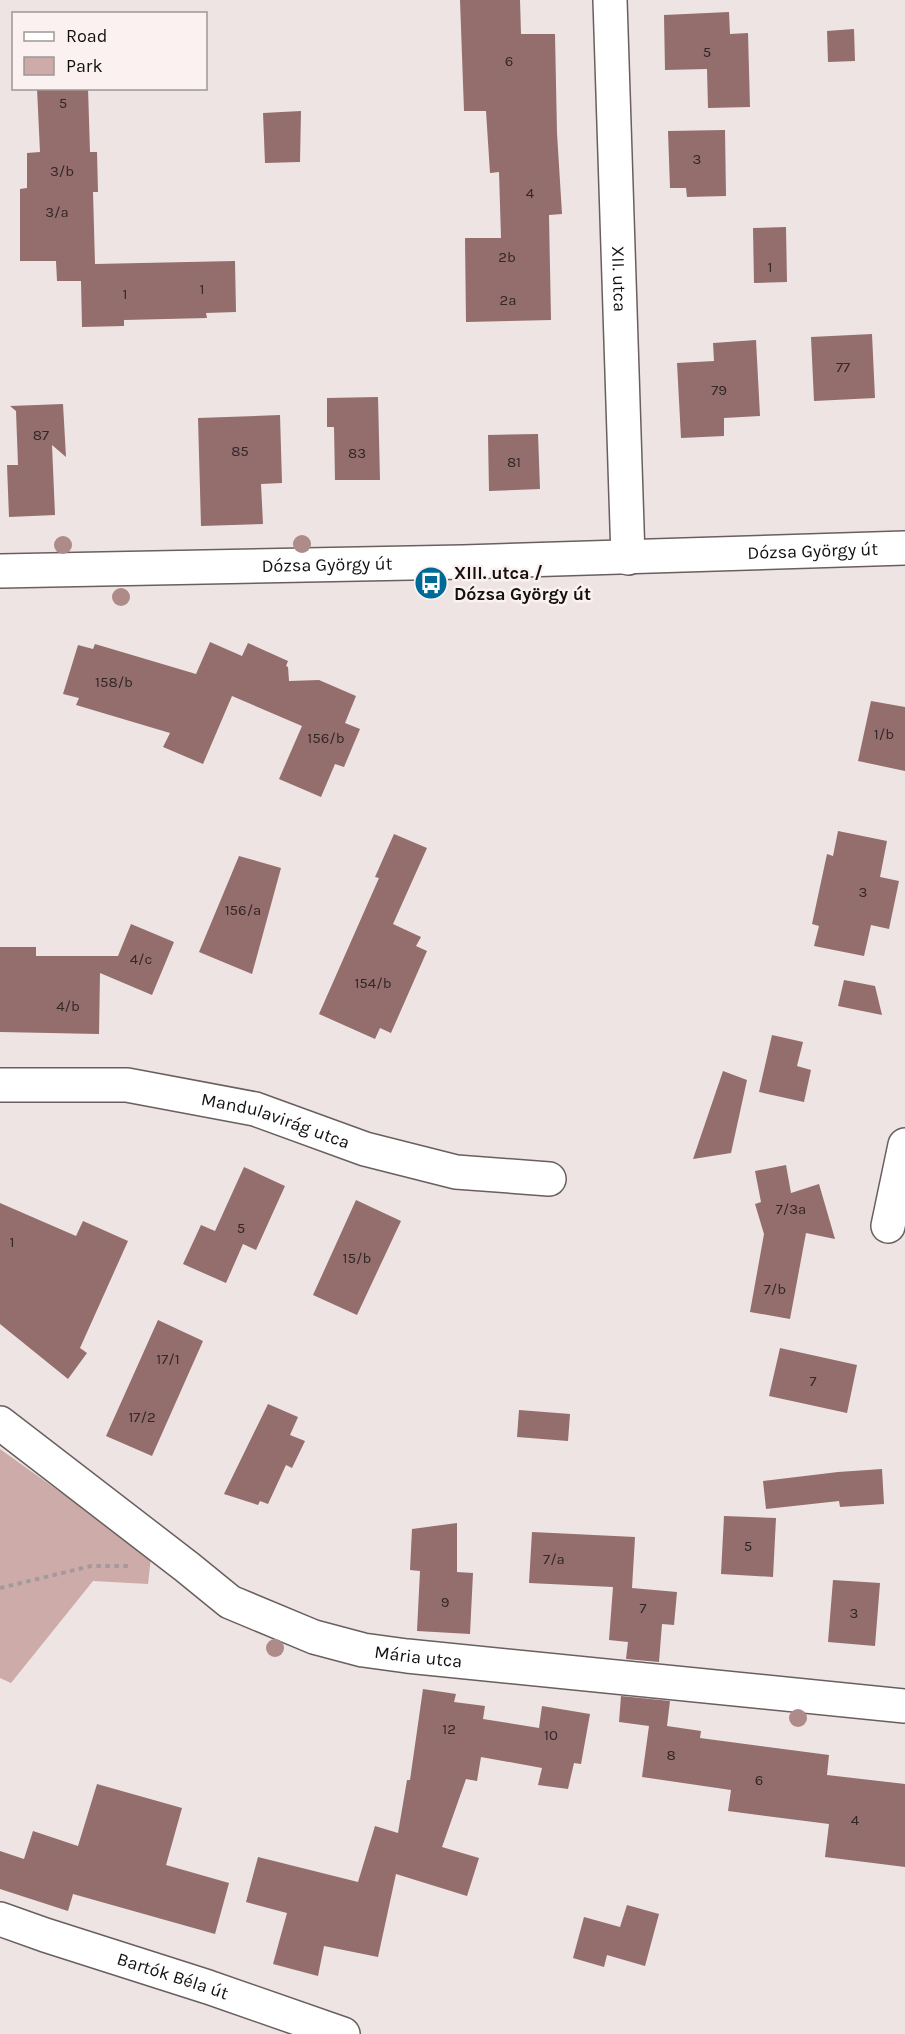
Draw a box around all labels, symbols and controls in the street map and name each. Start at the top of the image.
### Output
legend [12,12,207,90]
text: Road [66,25,107,47]
house number: 5 [703,43,711,61]
house number: 6 [505,52,513,70]
text: Park [66,55,103,77]
house number: 5 [59,94,67,112]
house number: 3 [693,150,701,168]
house number: 3/b [50,162,74,180]
house number: 4 [526,184,535,202]
house number: 3/a [45,203,69,221]
street label: XII. utca [607,245,631,312]
house number: 2b [498,248,516,266]
house number: 1 [768,258,772,276]
house number: 1 [200,280,204,298]
house number: 1 [123,285,127,303]
house number: 2a [500,291,516,309]
house number: 77 [836,358,850,376]
house number: 79 [711,381,727,399]
house number: 87 [33,426,49,444]
house number: 85 [231,442,249,460]
house number: 83 [348,444,366,462]
house number: 81 [507,453,521,471]
street label: Dózsa György út [747,538,879,564]
street label: Dózsa György út [261,552,393,577]
place label: XIII. utca / Dózsa György út [454,562,591,605]
bus stop icon: XIII. utca / Dózsa György út [413,565,449,601]
house number: 158/b [95,673,133,691]
house number: 1/b [874,725,894,743]
house number: 156/b [307,729,345,747]
house number: 3 [859,883,867,901]
house number: 156/a [225,901,261,919]
house number: 4/c [130,950,152,968]
house number: 154/b [354,974,392,992]
house number: 4/b [56,997,80,1015]
street label: Mandulavirág utca [199,1088,353,1154]
house number: 7/3a [776,1200,806,1218]
house number: 5 [237,1219,245,1237]
house number: 1 [10,1233,14,1251]
house number: 15/b [343,1249,371,1267]
house number: 7/b [764,1280,786,1298]
house number: 17/1 [156,1350,180,1368]
house number: 7 [809,1372,817,1390]
house number: 17/2 [128,1408,156,1426]
house number: 5 [744,1537,752,1555]
house number: 7/a [543,1550,565,1568]
house number: 9 [441,1593,449,1611]
house number: 7 [639,1599,647,1617]
house number: 3 [850,1604,858,1622]
street label: Mária utca [373,1641,463,1672]
house number: 12 [442,1720,456,1738]
house number: 10 [544,1726,558,1744]
house number: 8 [666,1746,676,1764]
house number: 6 [755,1771,763,1789]
house number: 4 [851,1811,860,1829]
street label: Bartók Béla út [114,1948,232,2004]

